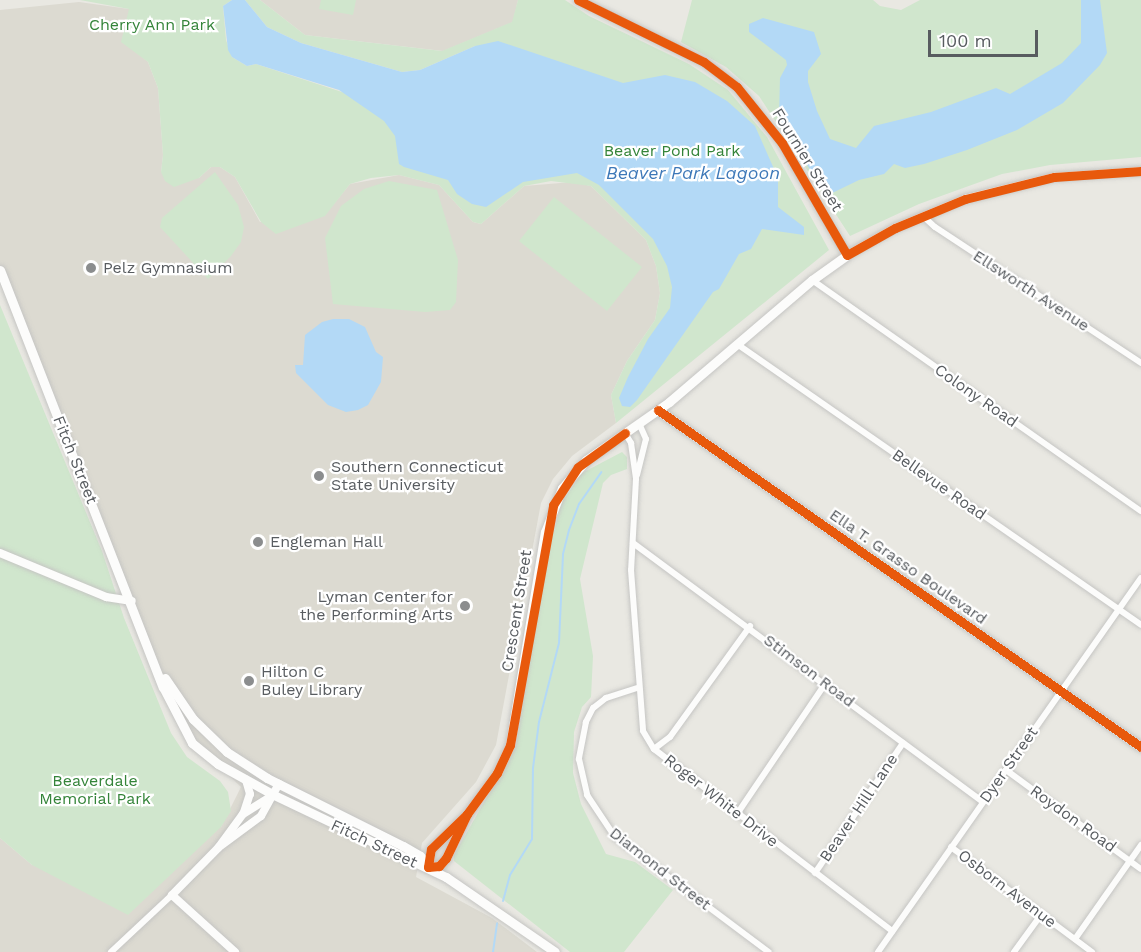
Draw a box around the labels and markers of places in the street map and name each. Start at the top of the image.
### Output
place label: Pelz Gymnasium [103,258,232,278]
marker: Pelz Gymnasium [84,261,98,275]
place label: Southern Connecticut State University [331,457,504,495]
marker: Southern Connecticut State University [312,469,326,483]
place label: Engleman Hall [270,532,383,552]
marker: Engleman Hall [251,535,265,549]
place label: Lyman Center for the Performing Arts [299,587,453,625]
marker: Lyman Center for the Performing Arts [458,599,472,613]
place label: Hilton C Buley Library [261,662,363,700]
marker: Hilton C Buley Library [242,674,256,688]

